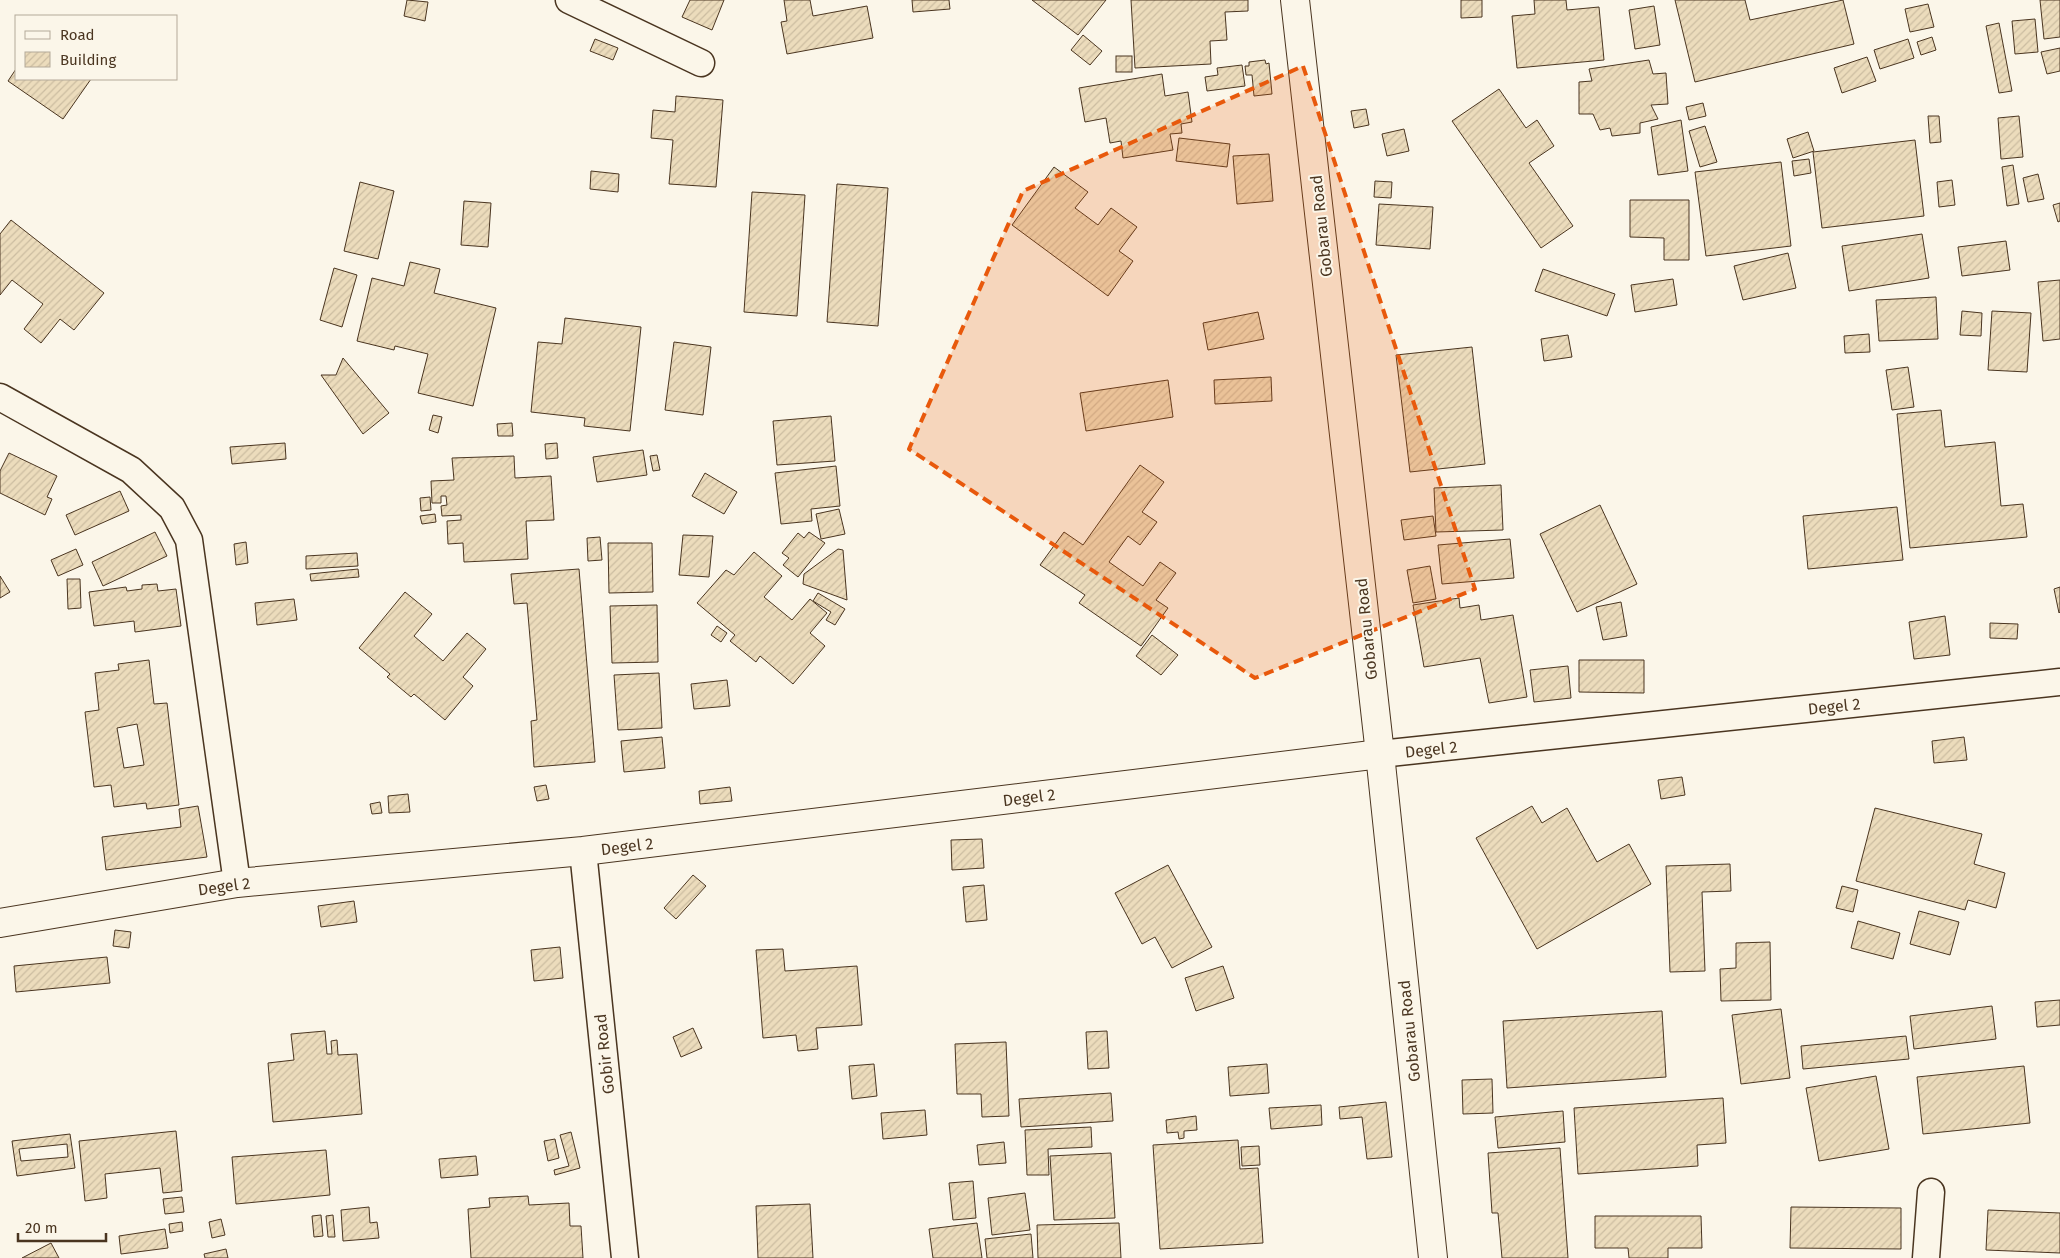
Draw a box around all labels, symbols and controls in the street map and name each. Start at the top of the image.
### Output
legend [15,15,178,80]
text: Road [60,26,95,44]
text: Building [60,51,116,69]
street label: Gobarau Road [1307,174,1336,278]
street label: Gobarau Road [1352,577,1381,681]
street label: Degel 2 [1807,694,1861,719]
street label: Degel 2 [1404,737,1458,762]
street label: Degel 2 [1002,785,1056,810]
street label: Degel 2 [600,834,654,859]
street label: Degel 2 [197,873,252,900]
street label: Gobarau Road [1395,979,1424,1083]
street label: Gobir Road [591,1013,618,1095]
scale bar [18,1210,105,1242]
text: 20 m [25,1219,58,1237]

